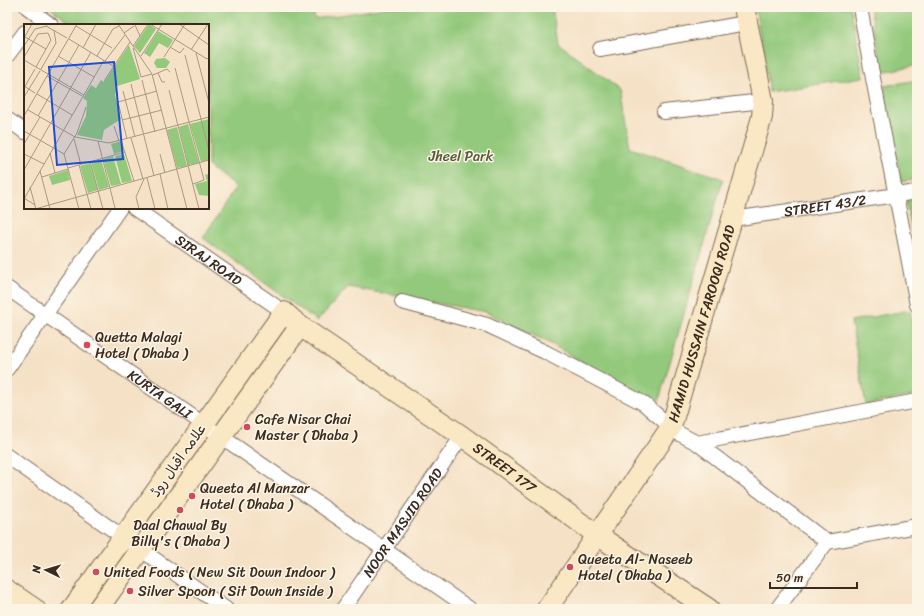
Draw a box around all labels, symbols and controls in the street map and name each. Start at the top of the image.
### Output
inset map [24,24,209,209]
park label: Jheel Park [428,144,494,169]
street label: STREET 43/2 [782,188,868,224]
street label: HAMID HUSSAIN FAROOQI ROAD [661,221,743,425]
street label: SIRAJ ROAD [170,228,248,293]
place label: Quetta Malagi Hotel ( Dhaba ) [95,325,189,366]
marker: Quetta Malagi Hotel ( Dhaba ) [82,340,92,350]
street label: KURTA GALI [122,363,198,427]
place label: Cafe Nisar Chai Master ( Dhaba ) [255,407,358,448]
street label: علامہ اقبال روڈ [144,418,213,503]
marker: Cafe Nisar Chai Master ( Dhaba ) [242,422,252,432]
street label: STREET 177 [467,436,542,500]
street label: NOOR MASJID ROAD [356,462,450,583]
place label: Queeta Al Manzar Hotel ( Dhaba ) [200,476,311,517]
marker: Queeta Al Manzar Hotel ( Dhaba ) [187,491,197,501]
marker: Daal Chawal By Billy's ( Dhaba ) [175,505,185,515]
place label: Daal Chawal By Billy's ( Dhaba ) [131,513,230,554]
place label: Queeta Al- Naseeb Hotel ( Dhaba ) [578,547,693,588]
north arrow [26,550,66,590]
place label: United Foods ( New Sit Down Indoor ) [104,560,336,585]
marker: Queeta Al- Naseeb Hotel ( Dhaba ) [565,562,575,572]
text: N [27,564,46,575]
scale bar [770,564,857,590]
marker: United Foods ( New Sit Down Indoor ) [91,567,101,577]
text: 50 m [776,567,803,589]
place label: Silver Spoon ( Sit Down Inside ) [138,579,334,604]
marker: Silver Spoon ( Sit Down Inside ) [125,586,135,596]

